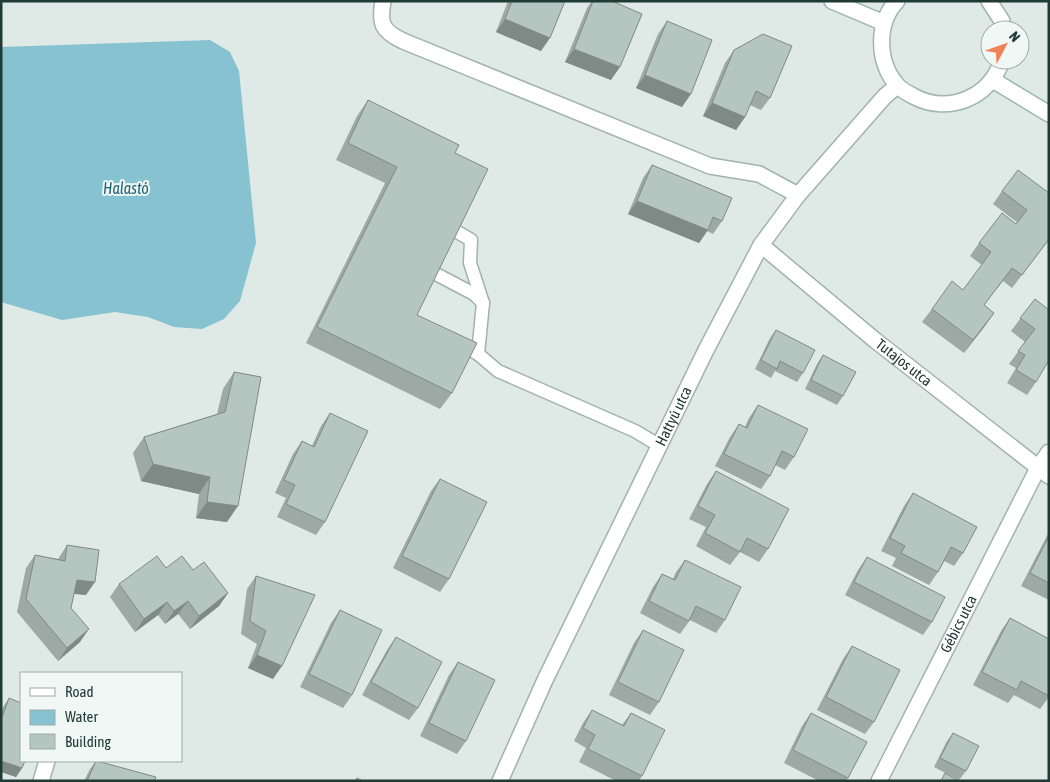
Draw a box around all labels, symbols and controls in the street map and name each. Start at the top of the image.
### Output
north arrow [980,20,1030,70]
text: N [1006,28,1024,45]
water label: Halastó [103,179,149,197]
street label: Tutajos utca [873,335,935,389]
street label: Hattyú utca [652,384,695,448]
street label: Gébics utca [937,592,980,655]
legend [20,672,182,762]
text: Road [65,683,94,700]
text: Water [65,708,98,725]
text: Building [65,733,111,750]

